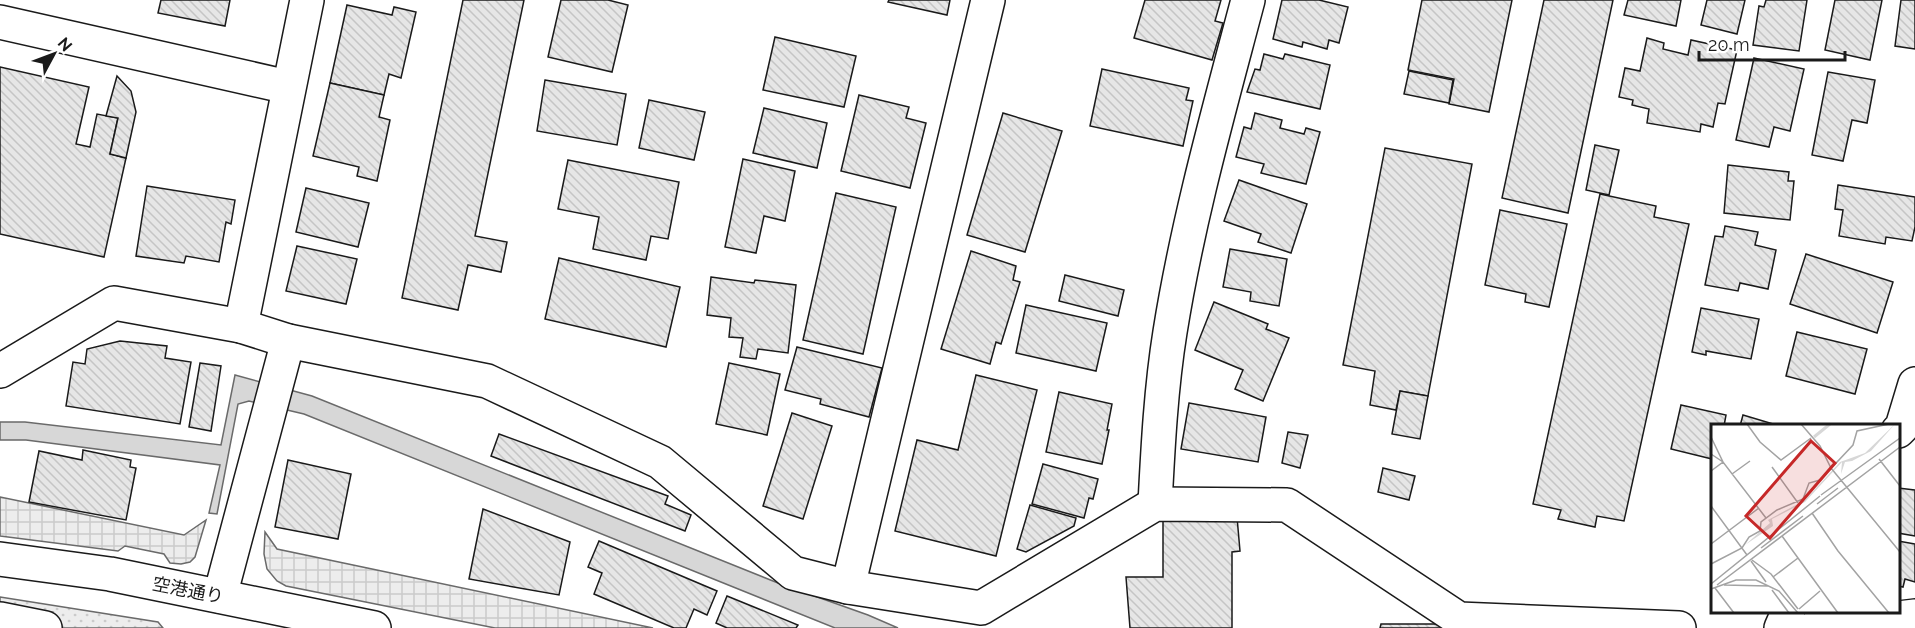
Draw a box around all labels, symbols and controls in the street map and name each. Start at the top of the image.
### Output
north arrow [24,24,84,84]
scale bar [1699,24,1844,62]
text: N [54,34,76,55]
text: 20 m [1708,34,1750,55]
inset map [1711,424,1900,613]
street label: 空港通り [151,573,225,607]

